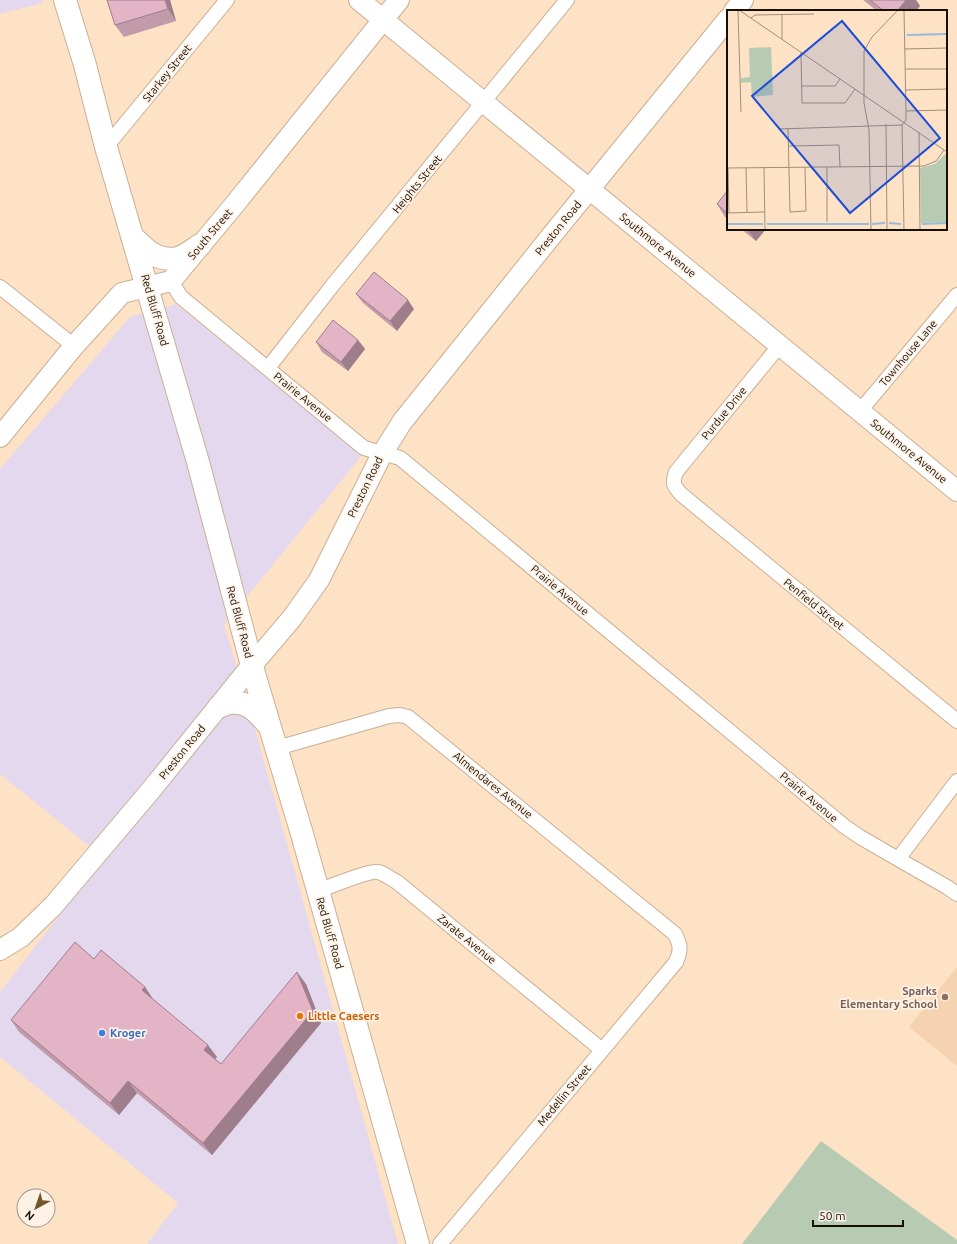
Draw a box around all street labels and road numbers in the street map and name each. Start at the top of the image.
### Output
street label: Starkey Street [140,42,194,104]
street label: Heights Street [390,152,445,216]
street label: Preston Road [532,198,584,258]
street label: South Street [185,206,235,262]
street label: Southmore Avenue [617,210,699,280]
street label: Red Bluff Road [139,273,171,347]
street label: Townhouse Lane [877,317,939,389]
street label: Prairie Avenue [271,370,335,424]
street label: Purdue Drive [699,384,749,442]
street label: Southmore Avenue [868,416,950,486]
street label: Preston Road [345,454,385,520]
street label: Prairie Avenue [529,562,591,618]
street label: Penfield Street [781,576,847,632]
street label: Red Bluff Road [225,585,255,659]
street label: Preston Road [156,722,208,782]
street label: Almendares Avenue [451,749,535,821]
street label: Prairie Avenue [778,769,840,825]
street label: Red Bluff Road [314,896,346,970]
street label: Zarate Avenue [435,912,499,966]
street label: Medellin Street [535,1061,593,1128]

